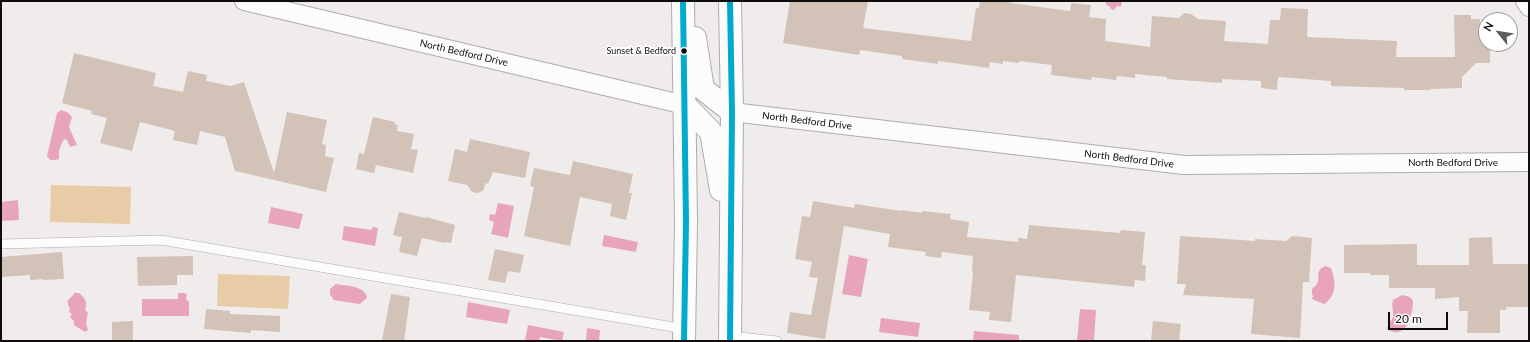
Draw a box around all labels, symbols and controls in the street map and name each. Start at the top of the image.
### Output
north arrow [1478,12,1518,52]
text: N [1480,19,1496,33]
street label: North Bedford Drive [419,37,509,69]
place label: Sunset & Bedford [607,46,676,56]
marker: Sunset & Bedford [679,46,689,56]
street label: North Bedford Drive [761,110,853,132]
street label: North Bedford Drive [1083,148,1175,170]
street label: North Bedford Drive [1408,157,1498,169]
scale bar [1390,304,1450,330]
text: 20 m [1395,311,1422,326]

